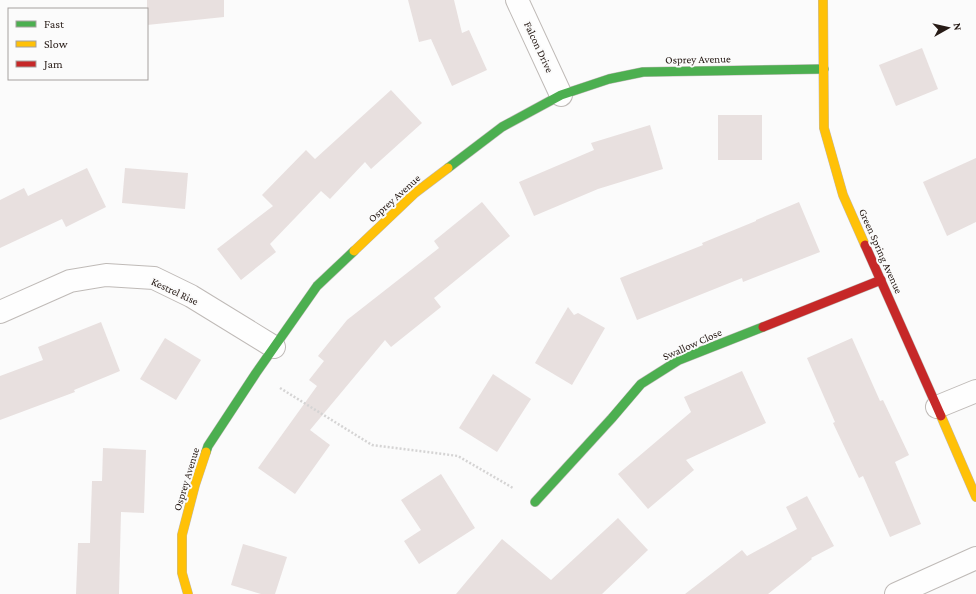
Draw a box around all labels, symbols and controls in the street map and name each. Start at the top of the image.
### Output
legend [8,8,148,80]
north arrow [928,8,968,48]
text: Fast [44,17,65,31]
street label: Falcon Drive [522,20,556,75]
text: N [951,22,964,32]
text: Slow [44,37,68,51]
street label: Osprey Avenue [665,52,731,67]
text: Jam [43,57,63,71]
street label: Osprey Avenue [366,172,423,225]
street label: Green Spring Avenue [856,207,905,296]
street label: Kestrel Rise [150,275,201,307]
street label: Swallow Close [661,326,724,362]
street label: Osprey Avenue [171,446,202,512]

